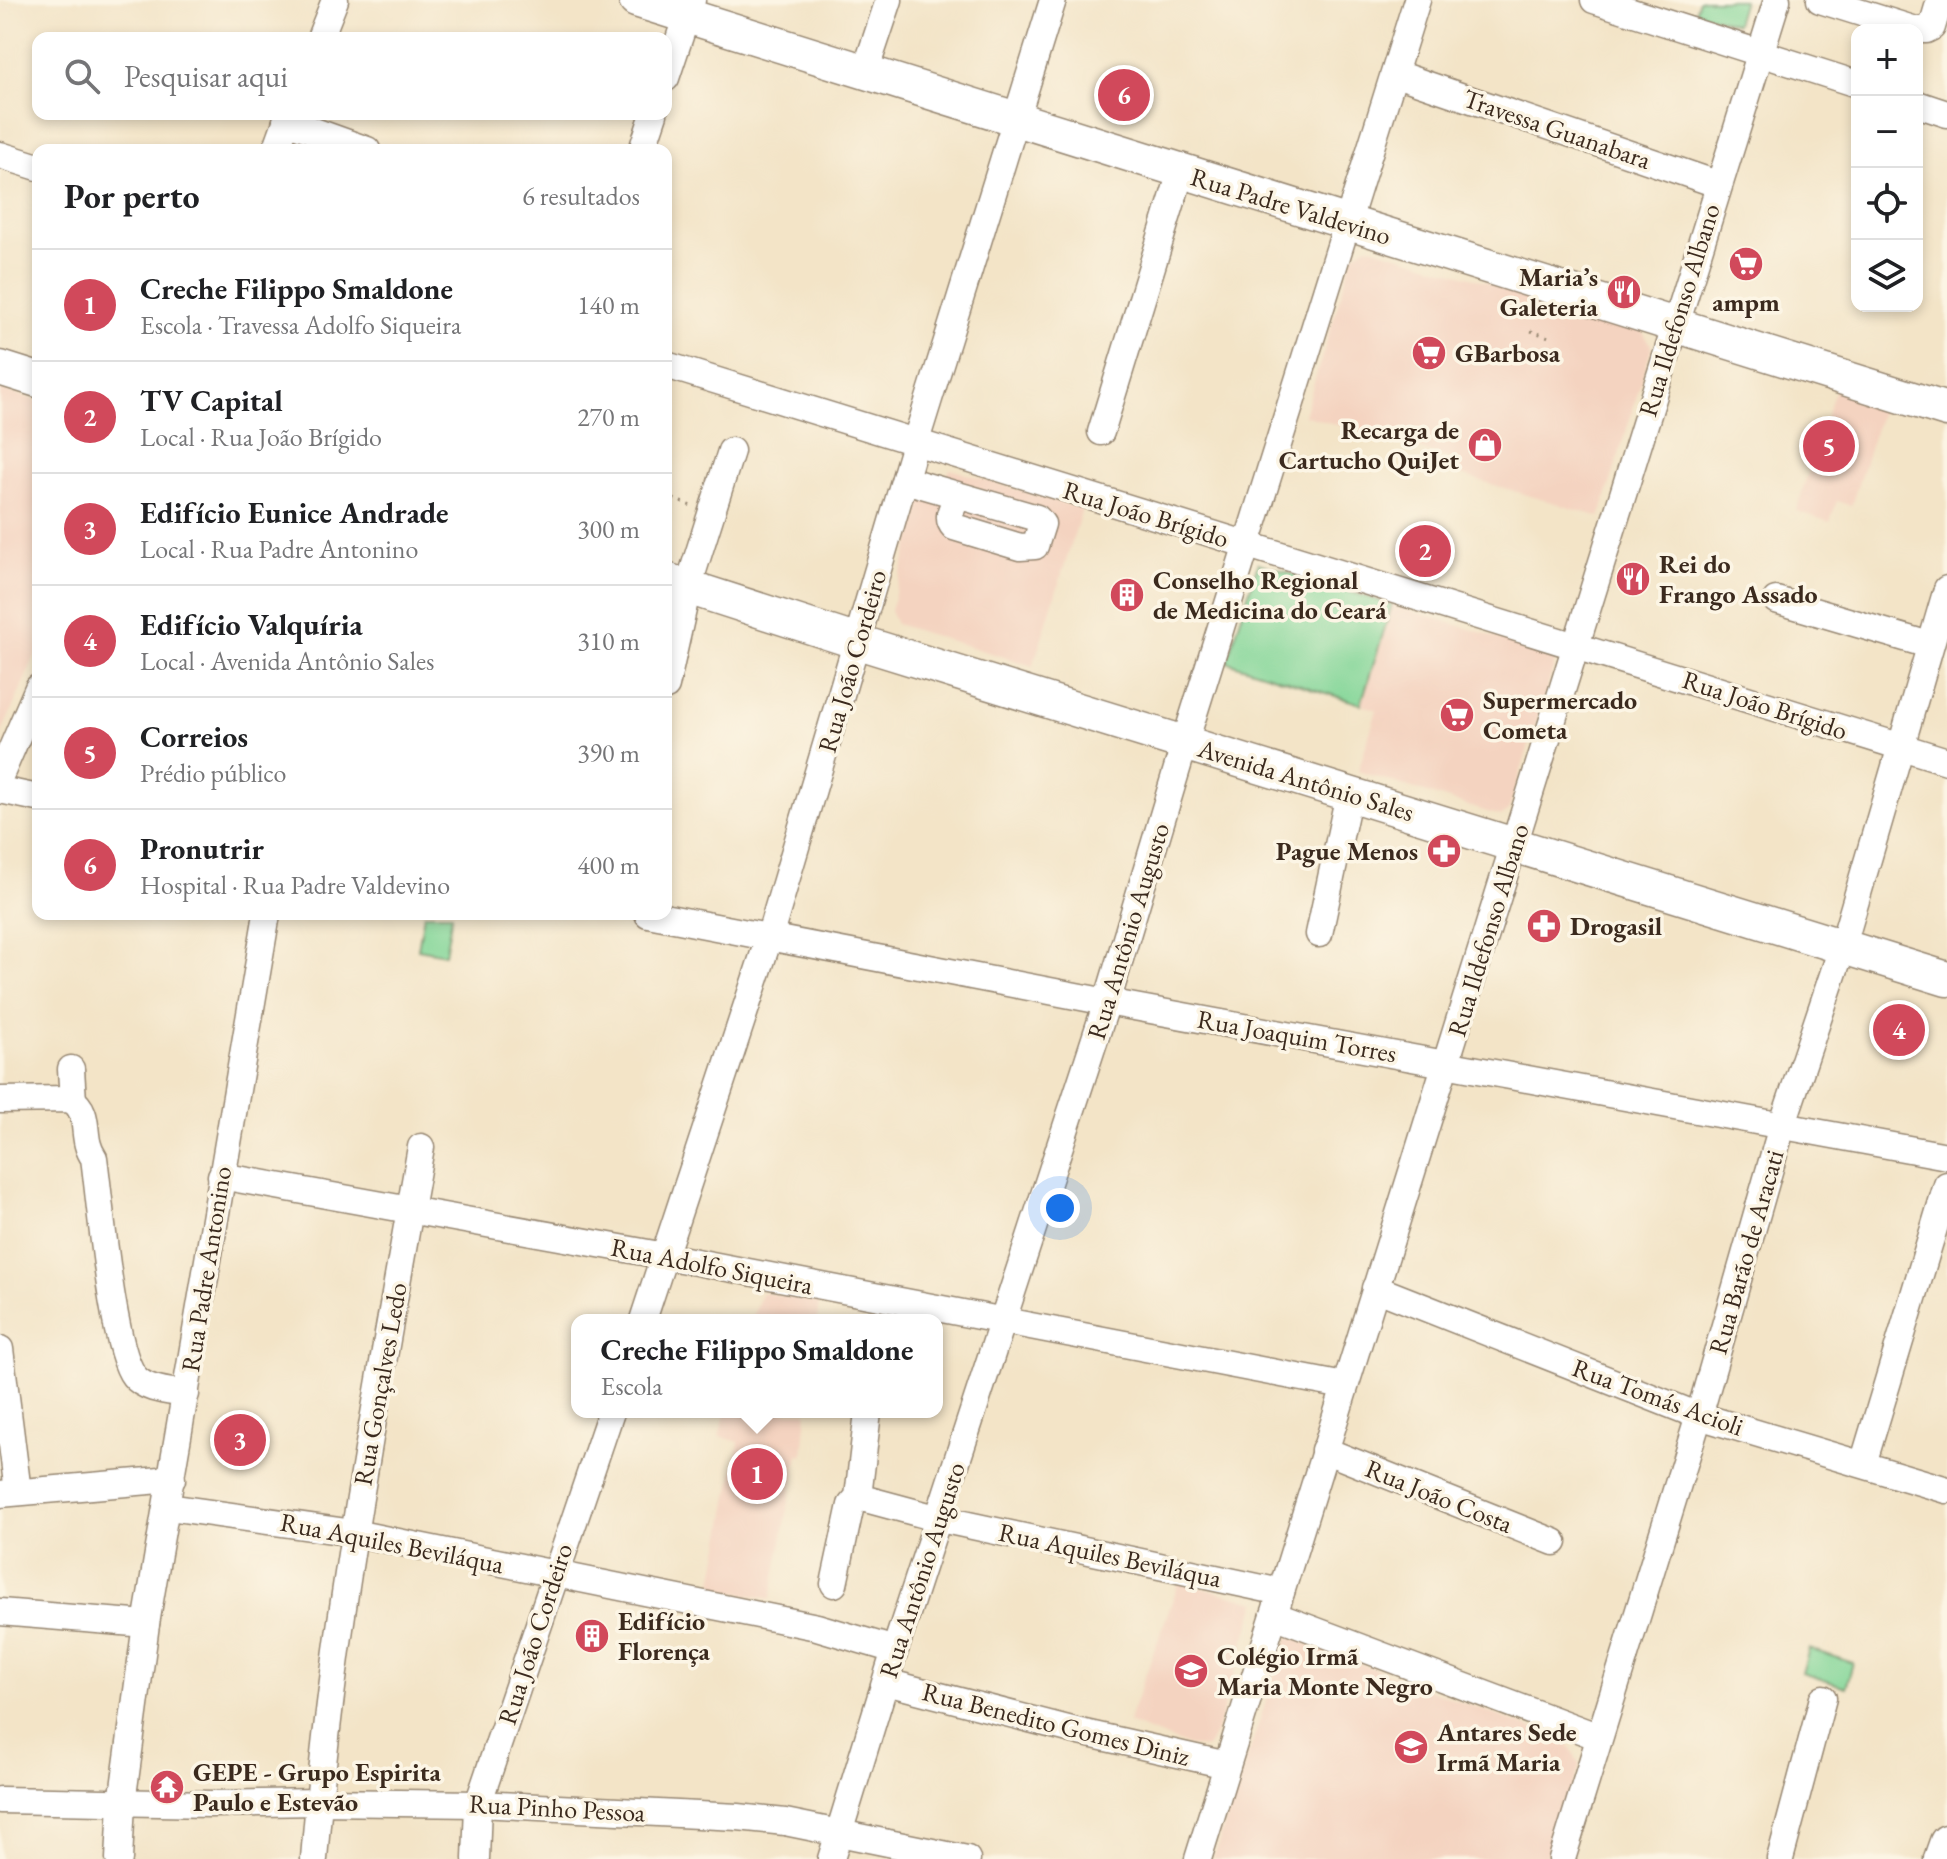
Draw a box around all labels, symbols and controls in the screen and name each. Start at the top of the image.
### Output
map controls [1851,24,1923,312]
button: + [1851,24,1923,96]
search box [32,32,672,120]
icon: search [60,54,104,98]
text: Pesquisar aqui [124,57,288,96]
pin: 6 [1098,65,1150,125]
street label: Travessa Guanabara [1459,81,1656,177]
button: − [1851,96,1923,168]
street label: Rua Padre Valdevino [1187,159,1395,253]
button: locate [1851,168,1923,240]
text: Por perto [64,174,200,218]
text: 6 resultados [522,179,640,213]
street label: Rua Ildefonso Albano [1630,199,1728,421]
button: layers [1851,240,1923,312]
supermarket icon: ampm [1727,245,1765,283]
place label: Maria’s Galeteria [1500,260,1599,324]
text: Creche Filippo Smaldone [140,269,453,308]
restaurant icon: Maria’s Galeteria [1605,273,1643,311]
place label: ampm [1712,285,1780,319]
text: 1 [83,288,97,322]
text: 140 m [577,288,640,322]
text: Escola · Travessa Adolfo Siqueira [140,308,461,342]
supermarket icon: GBarbosa [1410,334,1448,372]
place label: GBarbosa [1455,336,1561,370]
text: TV Capital [140,381,283,420]
text: 2 [83,400,97,434]
text: 270 m [577,400,640,434]
place label: Recarga de Cartucho QuiJet [1279,413,1459,477]
pin: 5 [1803,416,1855,476]
text: Local · Rua João Brígido [140,420,382,454]
shop icon: Recarga de Cartucho QuiJet [1466,426,1504,464]
street label: Rua João Brígido [1059,473,1233,555]
text: Edifício Eunice Andrade [140,493,448,532]
text: 3 [83,512,97,546]
text: 300 m [577,512,640,546]
pin: 2 [1399,521,1451,581]
text: Local · Rua Padre Antonino [140,532,418,566]
place label: Rei do Frango Assado [1659,547,1818,611]
restaurant icon: Rei do Frango Assado [1614,560,1652,598]
place label: Conselho Regional de Medicina do Ceará [1153,563,1387,627]
street label: Rua João Cordeiro [810,566,894,756]
building icon: Conselho Regional de Medicina do Ceará [1108,576,1146,614]
text: Edifício Valquíria [140,605,363,644]
text: 4 [83,624,97,658]
text: 310 m [577,624,640,658]
text: Local · Avenida Antônio Sales [140,644,435,678]
street label: Rua João Brígido [1678,662,1852,748]
place label: Supermercado Cometa [1483,683,1637,747]
supermarket icon: Supermercado Cometa [1438,696,1476,734]
text: Correios [140,717,248,756]
street label: Avenida Antônio Sales [1193,731,1418,829]
text: 5 [83,736,97,770]
text: 390 m [577,736,640,770]
text: Prédio público [140,756,286,790]
street label: Rua Antônio Augusto [1079,819,1177,1043]
street label: Rua Ildefonso Albano [1439,819,1537,1041]
text: Pronutrir [140,829,264,868]
pharmacy icon: Pague Menos [1425,832,1463,870]
place label: Pague Menos [1276,834,1418,868]
text: 6 [83,848,97,882]
text: 400 m [577,848,640,882]
text: Hospital · Rua Padre Valdevino [140,868,450,902]
pharmacy icon: Drogasil [1525,907,1563,945]
place label: Drogasil [1570,909,1662,943]
pin: 4 [1873,1000,1925,1060]
street label: Rua Joaquim Torres [1195,1002,1399,1070]
street label: Rua Barão de Aracati [1701,1146,1791,1358]
street label: Rua Padre Antonino [173,1164,239,1374]
your location [1040,1188,1080,1228]
street label: Rua Adolfo Siqueira [608,1230,816,1302]
street label: Rua Gonçalves Ledo [345,1280,415,1488]
popup [571,1314,943,1418]
text: Creche Filippo Smaldone [600,1330,914,1369]
street label: Rua Tomás Acioli [1568,1350,1748,1444]
text: Escola [600,1369,663,1403]
pin: 3 [214,1410,266,1470]
pin: 1 [731,1444,783,1504]
street label: Rua João Costa [1360,1451,1518,1541]
street label: Rua Antônio Augusto [871,1458,973,1682]
street label: Rua Aquiles Beviláqua [277,1505,507,1581]
street label: Rua Aquiles Beviláqua [996,1515,1225,1595]
street label: Rua João Cordeiro [490,1539,580,1729]
place label: Edifício Florença [618,1604,711,1668]
building icon: Edifício Florença [573,1617,611,1655]
place label: Colégio Irmã Maria Monte Negro [1217,1639,1433,1703]
school or university icon: Colégio Irmã Maria Monte Negro [1172,1652,1210,1690]
street label: Rua Benedito Gomes Diniz [919,1674,1193,1774]
place label: Antares Sede Irmã Maria [1436,1715,1577,1779]
school or university icon: Antares Sede Irmã Maria [1392,1728,1430,1766]
place label: GEPE - Grupo Espirita Paulo e Estevão [193,1755,441,1819]
temple icon: GEPE - Grupo Espirita Paulo e Estevão [148,1768,186,1806]
street label: Rua Pinho Pessoa [468,1786,647,1830]

